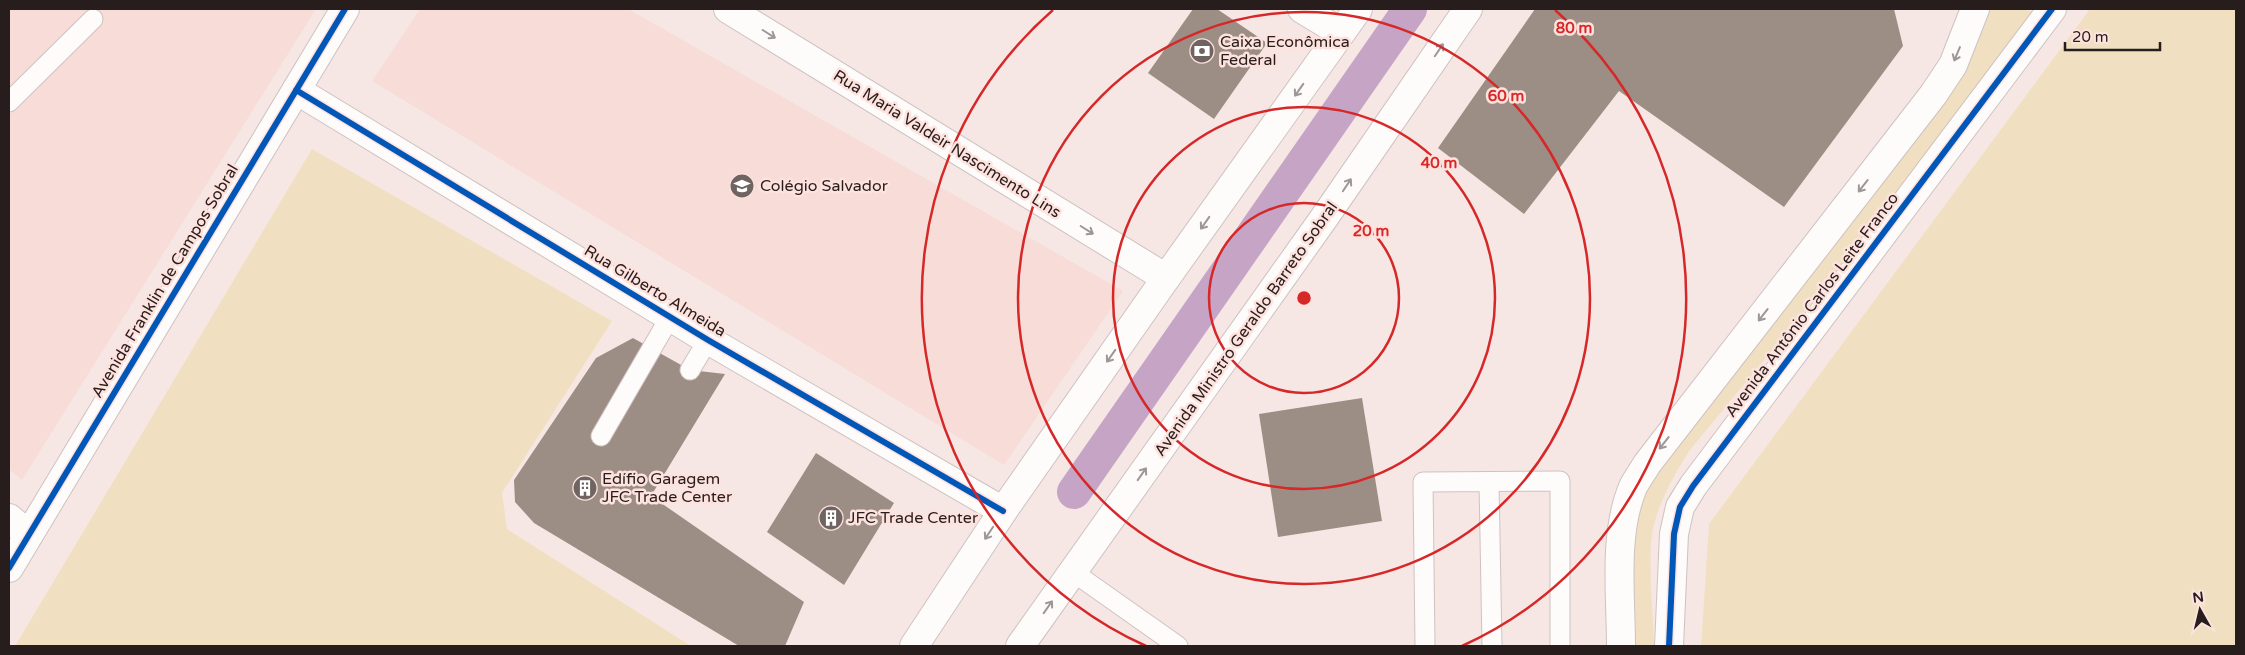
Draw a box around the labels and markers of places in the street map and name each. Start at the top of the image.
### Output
place label: Caixa Econômica Federal [1220,32,1350,70]
bank icon: Caixa Econômica Federal [1189,38,1215,64]
school or university icon: Colégio Salvador [729,173,755,199]
place label: Colégio Salvador [760,176,889,196]
centre of rings [1295,289,1313,307]
place label: Edífio Garagem JFC Trade Center [602,469,733,507]
building icon: Edífio Garagem JFC Trade Center [572,475,598,501]
building icon: JFC Trade Center [818,505,844,531]
place label: JFC Trade Center [848,508,979,528]

